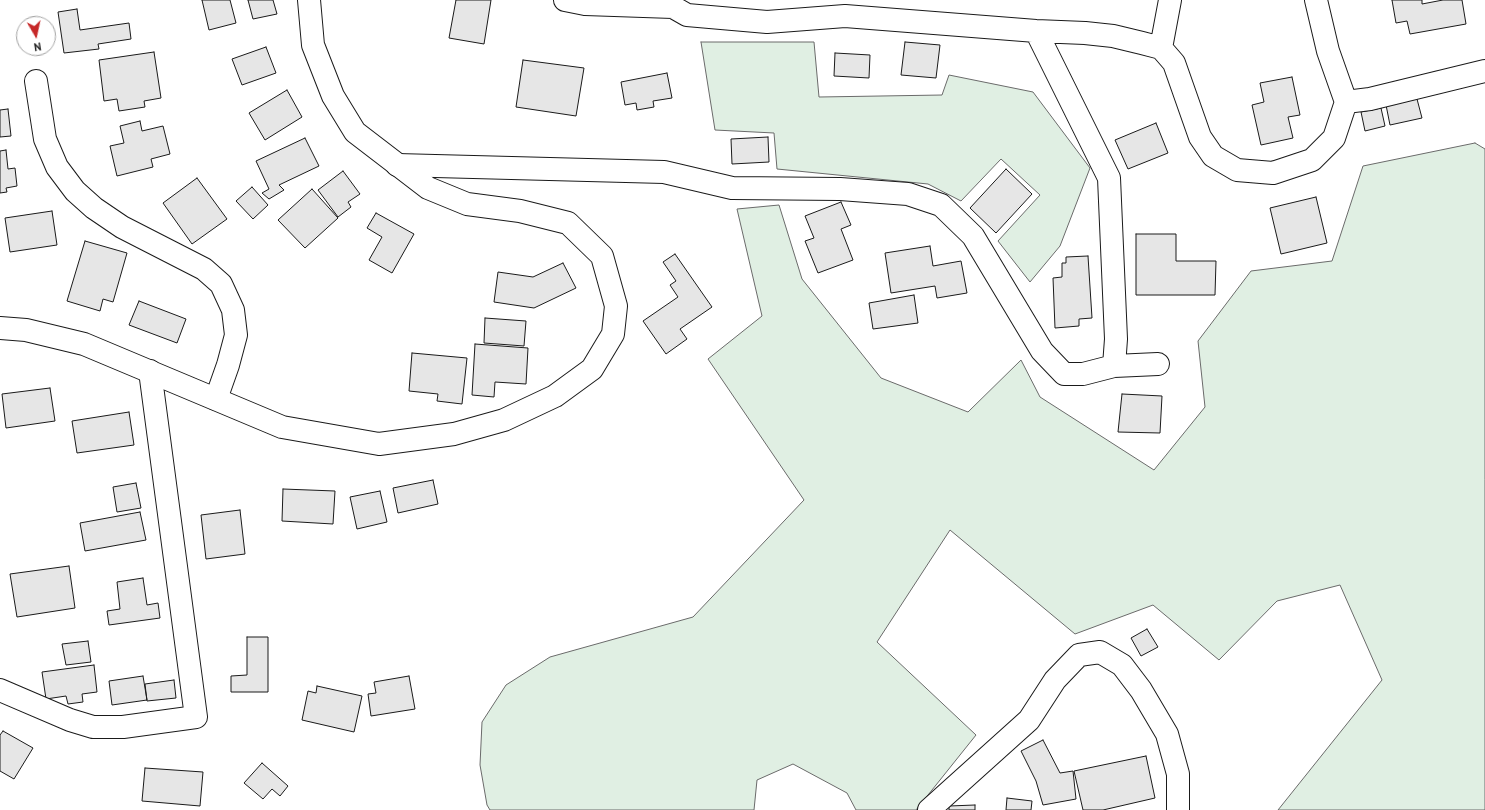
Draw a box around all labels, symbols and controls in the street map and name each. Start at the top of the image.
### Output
north arrow [16,16,56,56]
text: N [33,39,42,54]

